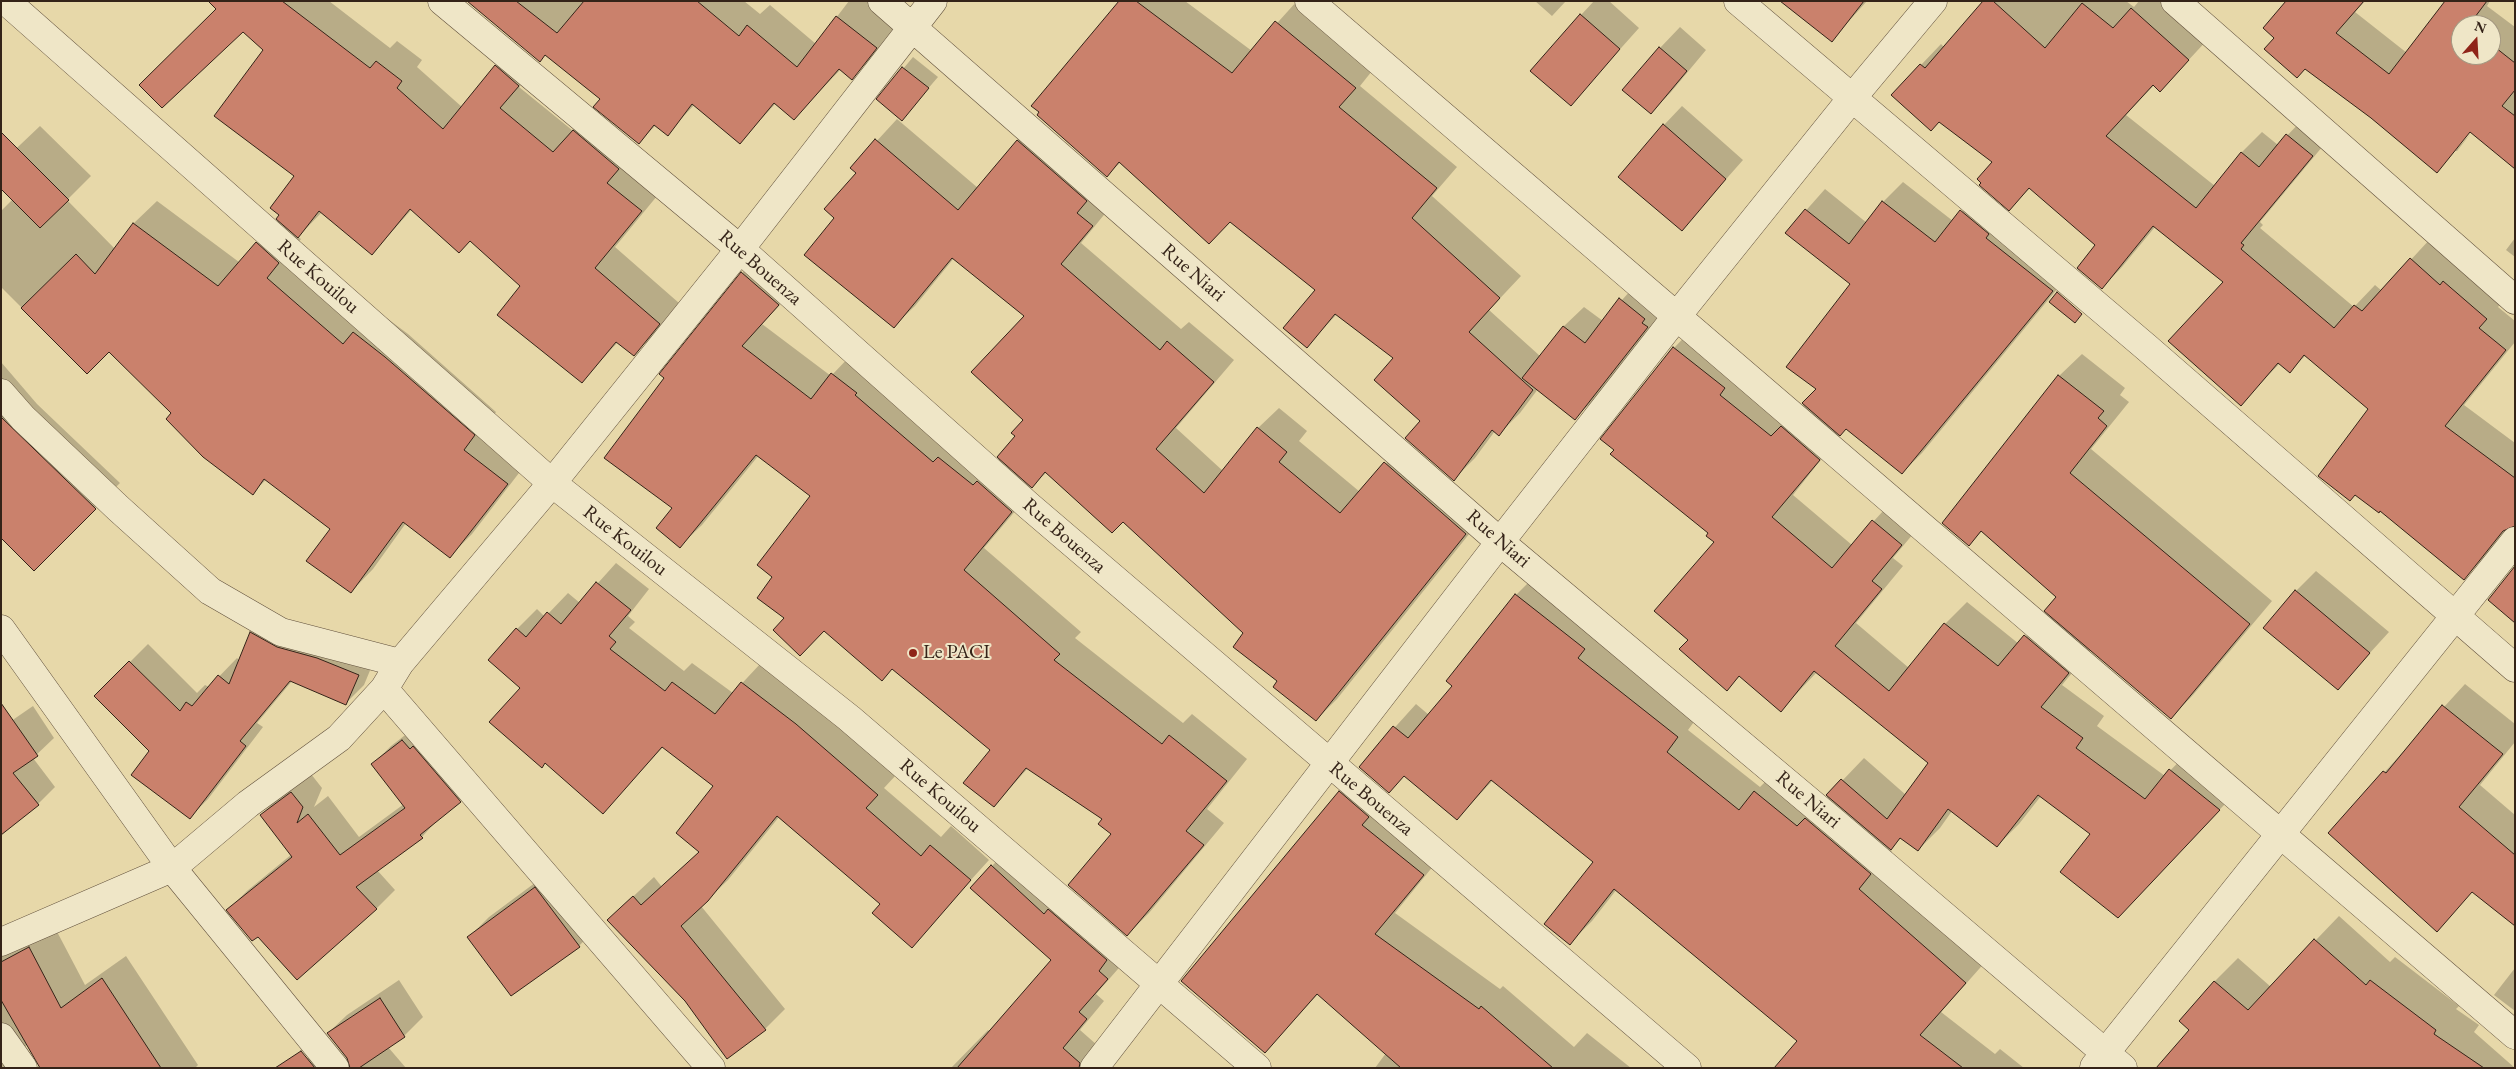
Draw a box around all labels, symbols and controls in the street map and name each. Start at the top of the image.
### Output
north arrow [2451,15,2501,65]
text: N [2472,16,2489,37]
street label: Rue Bouenza [713,225,807,311]
street label: Rue Kouilou [272,235,364,319]
street label: Rue Niari [1156,239,1230,307]
street label: Rue Bouenza [1017,493,1111,579]
street label: Rue Kouilou [578,501,672,581]
street label: Rue Niari [1461,505,1535,573]
place label: Le PACI [923,641,990,665]
marker: Le PACI [907,647,919,659]
street label: Rue Kouilou [894,754,986,838]
street label: Rue Bouenza [1324,757,1418,841]
street label: Rue Niari [1771,766,1845,834]

